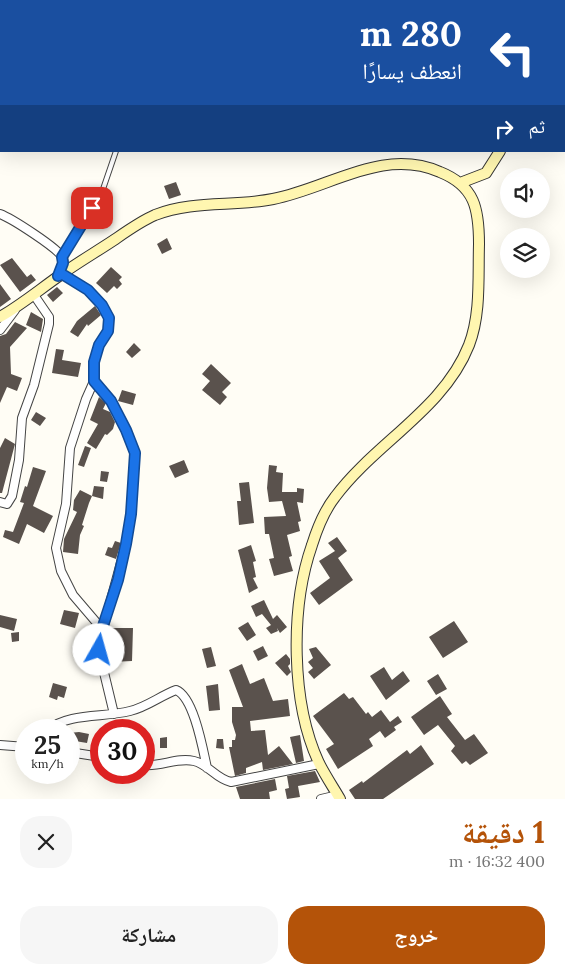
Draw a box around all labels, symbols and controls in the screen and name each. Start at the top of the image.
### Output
text: 280 m [360,11,462,56]
icon: left [480,20,545,85]
text: انعطف يسارًا [363,57,462,85]
text: ثم [528,114,545,138]
icon: right [490,115,518,143]
map controls [500,168,550,278]
button: sound [500,168,550,218]
pin [71,187,113,229]
icon: arrive [78,194,106,222]
button: layers [500,228,550,278]
position arrow [72,623,124,675]
speed limit sign: 30 [90,719,155,784]
text: 25 [34,729,61,761]
text: km/h [31,756,64,771]
text: 1 دقيقة [462,813,545,851]
button: close [20,816,72,868]
text: 400 m · 16:32 [449,851,545,871]
button: مشاركة [20,906,278,964]
button: خروج [288,906,545,964]

